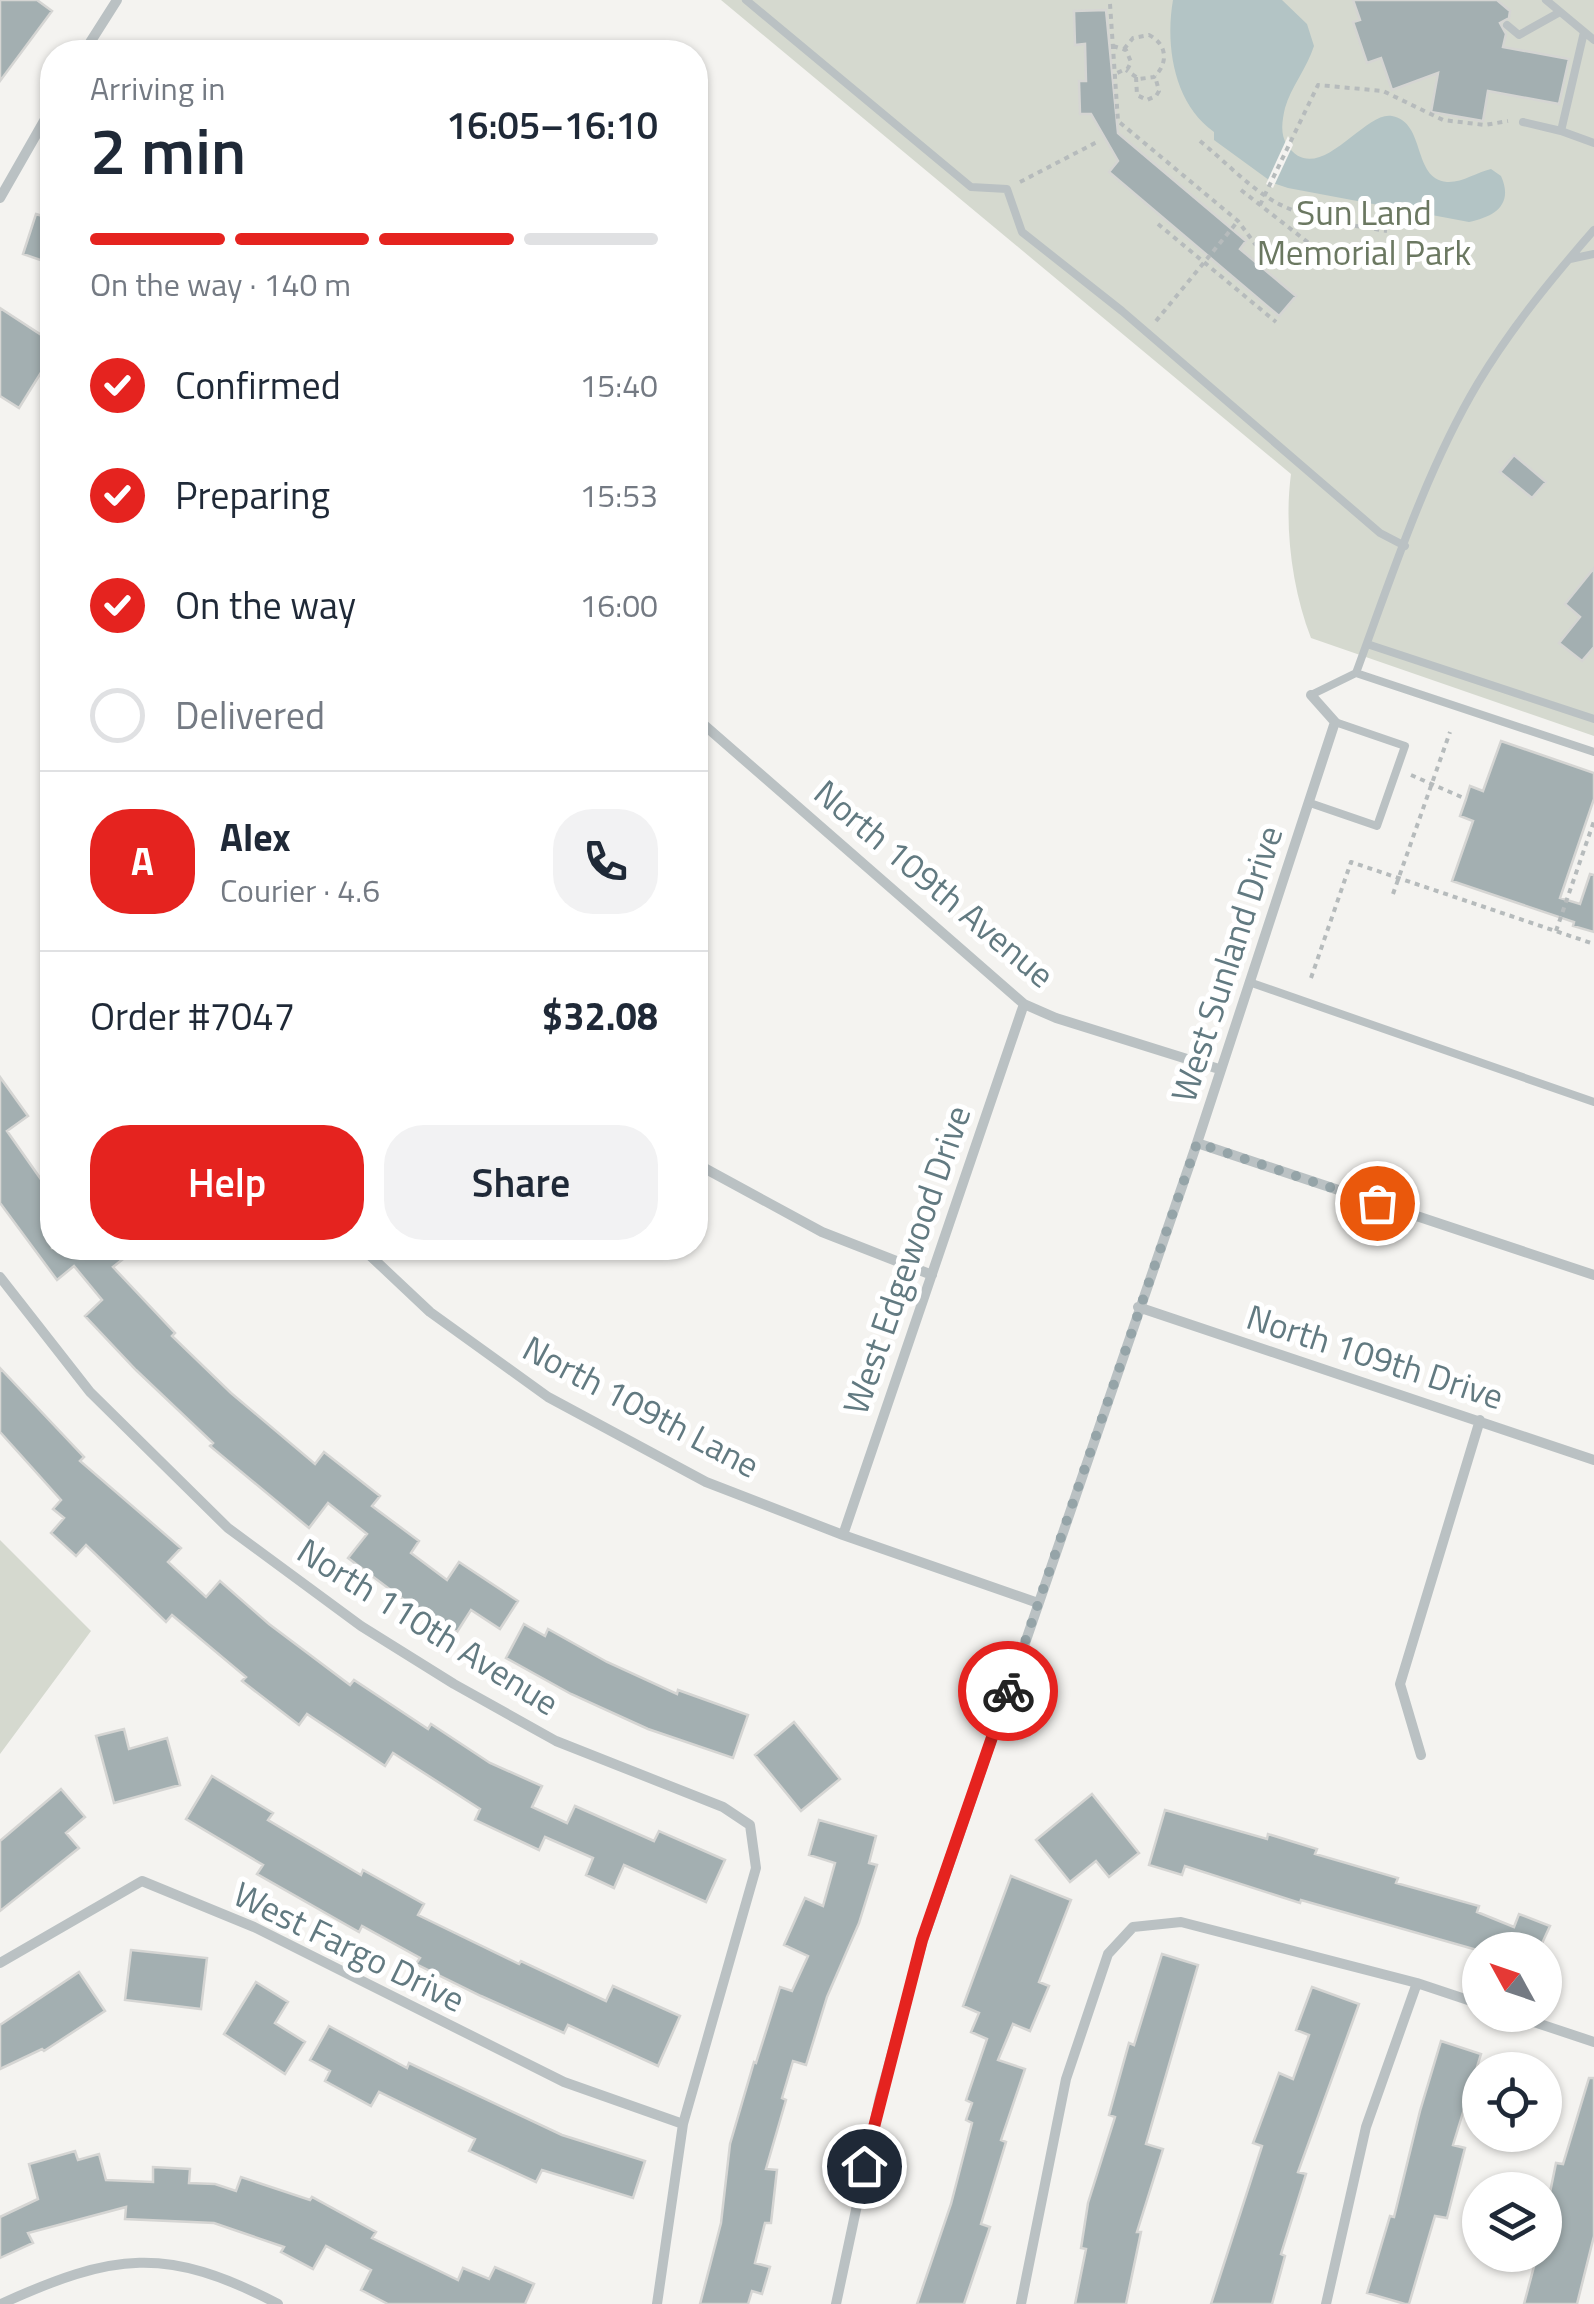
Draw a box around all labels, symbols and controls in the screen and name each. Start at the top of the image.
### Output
text: Arriving in [90,64,226,112]
text: 16:05–16:10 [446,96,658,154]
text: 2 min [90,100,246,199]
park label: Sun Land Memorial Park [1257,185,1472,279]
text: On the way · 140 m [90,260,351,308]
text: Confirmed [175,356,341,414]
icon: check [90,358,145,413]
text: 15:40 [579,361,658,409]
text: Preparing [175,466,330,524]
icon: check [90,468,145,523]
text: 15:53 [579,471,658,519]
text: On the way [175,576,356,634]
icon: check [90,578,145,633]
text: 16:00 [579,581,658,629]
text: Delivered [175,686,325,744]
street label: North 109th Avenue [802,766,1067,1000]
text: Alex [220,808,291,866]
button: phone [553,809,658,914]
street label: West Sunland Drive [1156,818,1296,1109]
text: A [131,832,154,890]
text: Courier · 4.6 [220,866,380,914]
text: Order #7047 [90,987,295,1045]
text: $32.08 [542,987,658,1045]
street label: West Edgewood Drive [828,1098,984,1421]
button: Help [90,1125,364,1240]
button: Share [384,1125,658,1240]
pin [1335,1161,1420,1246]
icon: bag [1350,1176,1405,1231]
street label: North 109th Drive [1240,1289,1511,1423]
street label: North 109th Lane [513,1321,769,1491]
street label: North 110th Avenue [287,1524,570,1729]
courier [958,1641,1058,1741]
icon: bike [981,1664,1036,1719]
street label: West Fargo Drive [225,1867,474,2026]
north arrow [1462,1932,1562,2032]
map controls [1462,1932,1562,2272]
button: locate [1462,2052,1562,2152]
pin [822,2124,907,2209]
icon: home [837,2139,892,2194]
button: layers [1462,2172,1562,2272]

